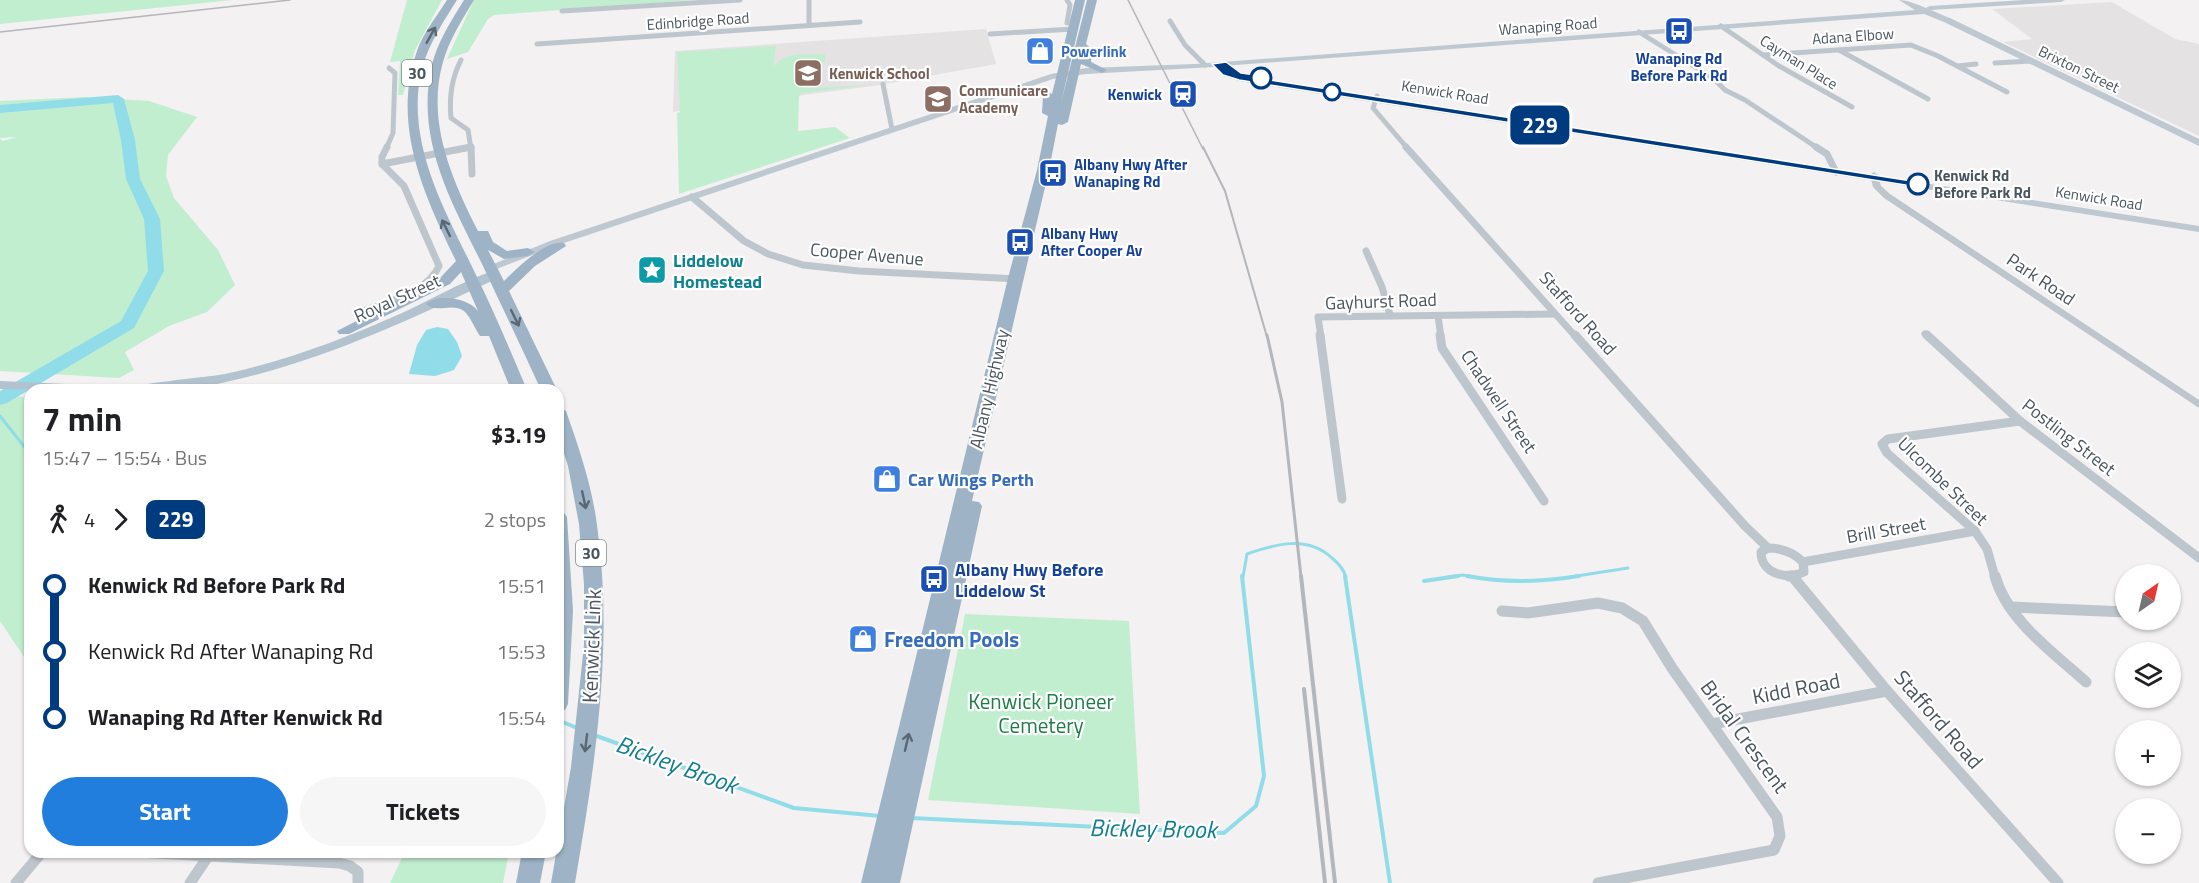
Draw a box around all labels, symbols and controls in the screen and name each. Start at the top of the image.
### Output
street label: Edinbridge Road [646,6,750,36]
street label: Wanaping Road [1498,11,1598,41]
bus stop icon: Wanaping Rd Before Park Rd [1663,15,1695,47]
street label: Adana Elbow [1811,22,1895,50]
one-way arrow [426,27,437,45]
street label: Cayman Place [1756,29,1842,95]
shop icon: Powerlink [1024,35,1056,67]
street label: Brixton Street [2035,39,2124,99]
place label: Powerlink [1061,40,1127,63]
place label: Wanaping Rd Before Park Rd [1630,47,1728,87]
school or university icon: Kenwick School [792,57,824,89]
road number: 30 [402,60,432,86]
place label: Kenwick School [829,62,930,85]
unlabelled marker [1250,67,1272,89]
street label: Kenwick Road [1400,74,1490,110]
station icon: Kenwick [1167,78,1199,110]
place label: Communicare Academy [959,79,1049,119]
school or university icon: Communicare Academy [922,83,954,115]
place label: Kenwick [1108,83,1162,106]
unlabelled marker [1323,83,1341,101]
line badge: 229 [1506,106,1574,144]
text: 229 [1522,109,1558,141]
place label: Albany Hwy After Wanaping Rd [1074,153,1188,193]
bus stop icon: Albany Hwy After Wanaping Rd [1037,157,1069,189]
place label: Kenwick Rd Before Park Rd [1934,164,2031,204]
marker: Kenwick Rd Before Park Rd [1907,173,1929,195]
street label: Kenwick Road [2054,180,2144,216]
one-way arrow [440,220,452,238]
place label: Albany Hwy After Cooper Av [1041,222,1143,262]
bus stop icon: Albany Hwy After Cooper Av [1004,226,1036,258]
street label: Cooper Avenue [809,236,925,272]
street label: Park Road [2001,246,2081,312]
place label: Liddelow Homestead [673,247,762,295]
place icon: Liddelow Homestead [636,254,668,286]
street label: Stafford Road [1533,265,1623,361]
street label: Royal Street [349,267,445,329]
street label: Gayhurst Road [1325,286,1437,316]
one-way arrow [509,308,521,326]
street label: Albany Highway [962,326,1016,451]
street label: Chadwell Street [1454,344,1544,459]
street label: Postling Street [2016,392,2122,483]
text: 7 min [42,394,122,444]
text: $3.19 [491,418,546,452]
street label: Ulcombe Street [1892,431,1995,532]
text: 15:47 – 15:54 · Bus [42,442,207,473]
shop icon: Car Wings Perth [871,463,903,495]
place label: Car Wings Perth [908,466,1034,493]
one-way arrow [579,490,590,510]
icon: walk [42,503,75,536]
icon: forward [104,503,137,536]
text: 229 [158,503,193,535]
text: 4 [84,504,95,535]
text: 2 stops [484,504,546,535]
street label: Brill Street [1844,510,1928,550]
road number: 30 [576,540,606,566]
place label: Albany Hwy Before Liddelow St [955,556,1103,604]
bus stop icon: Albany Hwy Before Liddelow St [918,563,950,595]
north arrow [2115,564,2181,630]
map controls [2115,564,2181,864]
text: Kenwick Rd Before Park Rd [88,568,345,602]
text: 15:51 [497,570,546,601]
street label: Kenwick Link [573,589,609,703]
shop icon: Freedom Pools [847,623,879,655]
place label: Freedom Pools [884,623,1019,655]
text: Kenwick Rd After Wanaping Rd [88,634,373,668]
text: 15:53 [497,636,546,667]
button: layers [2115,642,2181,708]
street label: Stafford Road [1887,662,1991,776]
street label: Kidd Road [1749,664,1843,712]
street label: Bridal Crescent [1693,673,1797,800]
park label: Kenwick Pioneer Cemetery [968,685,1114,741]
text: Wanaping Rd After Kenwick Rd [88,700,383,734]
text: 15:54 [497,702,546,733]
button: + [2115,720,2181,786]
water label: Bickley Brook [611,725,746,804]
one-way arrow [580,733,591,752]
one-way arrow [901,733,913,752]
button: Start [42,777,288,846]
button: Tickets [300,777,546,846]
button: − [2115,798,2181,864]
water label: Bickley Brook [1089,809,1220,847]

